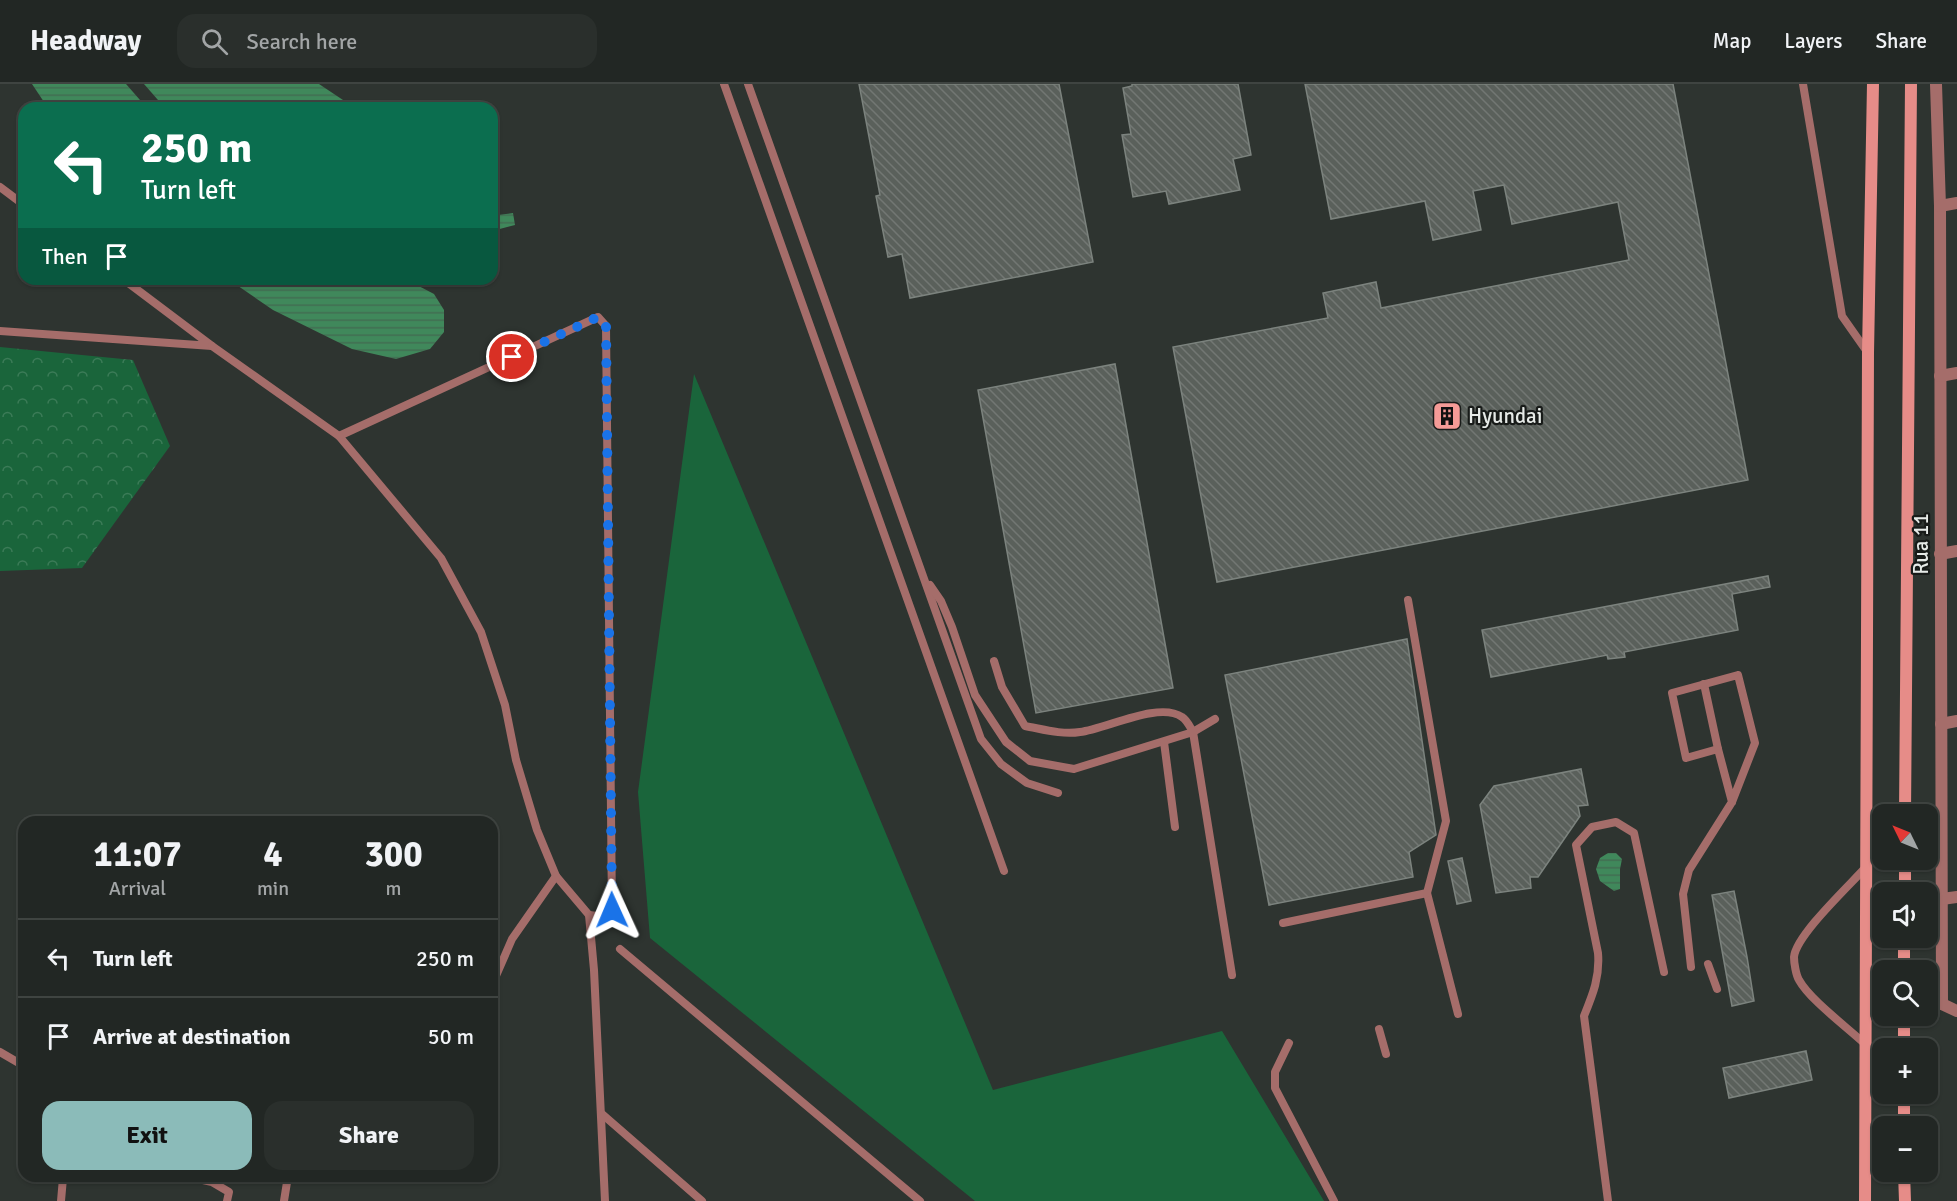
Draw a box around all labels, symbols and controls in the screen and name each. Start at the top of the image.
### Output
search box [177,14,597,68]
text: Headway [30,24,141,58]
icon: search [198,25,231,58]
text: Search here [246,28,357,55]
text: Map [1713,28,1751,54]
text: Layers [1784,28,1842,54]
text: Share [1875,28,1927,54]
text: 250 m [141,123,252,174]
icon: left [42,126,120,204]
text: Turn left [141,174,236,207]
icon: arrive [100,240,133,273]
text: Then [42,243,88,270]
pin [486,331,537,382]
icon: arrive [495,340,528,373]
building icon: Hyundai [1431,400,1463,432]
place label: Hyundai [1468,403,1542,429]
street label: Rua 11 [1908,513,1934,575]
north arrow [1872,804,1938,870]
map controls [1872,804,1938,1182]
text: 11:07 [93,832,182,877]
text: 4 [263,832,283,877]
text: 300 [364,832,423,877]
text: Arrival [109,876,166,901]
text: min [257,876,289,901]
text: m [386,876,402,901]
position arrow [580,878,644,942]
button: sound [1872,882,1938,948]
icon: left [42,942,75,975]
text: Turn left [93,945,173,972]
text: 250 m [416,945,474,972]
button: search [1872,960,1938,1026]
icon: arrive [42,1020,75,1053]
text: Arrive at destination [93,1023,290,1050]
text: 50 m [428,1023,474,1050]
button: + [1872,1038,1938,1104]
button: Exit [42,1101,252,1170]
button: Share [264,1101,474,1170]
button: − [1872,1116,1938,1182]

